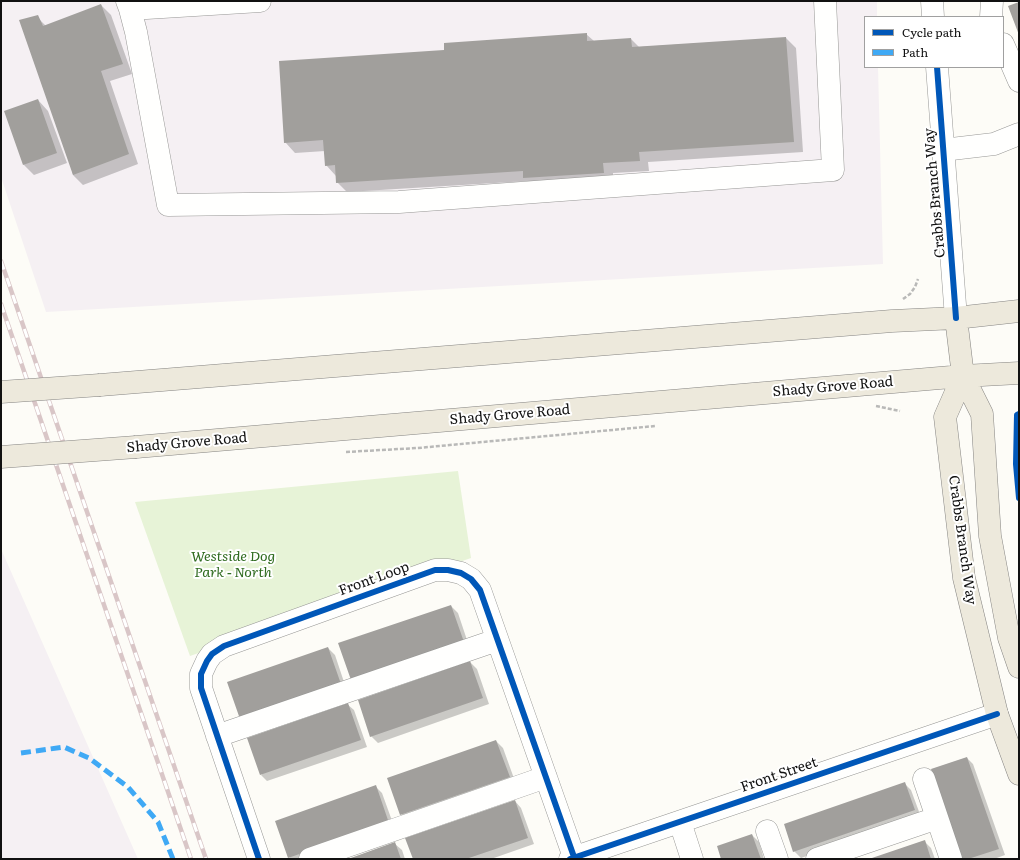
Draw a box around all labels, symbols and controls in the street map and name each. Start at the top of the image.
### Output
legend [864,16,1004,68]
text: Cycle path [902,23,962,41]
text: Path [902,43,928,61]
street label: Crabbs Branch Way [921,127,949,259]
street label: Shady Grove Road [772,373,894,401]
street label: Shady Grove Road [449,401,571,429]
street label: Shady Grove Road [126,429,248,457]
street label: Crabbs Branch Way [945,474,979,606]
park label: Westside Dog Park - North [191,549,275,582]
street label: Front Loop [336,558,412,600]
street label: Front Street [738,754,820,796]

